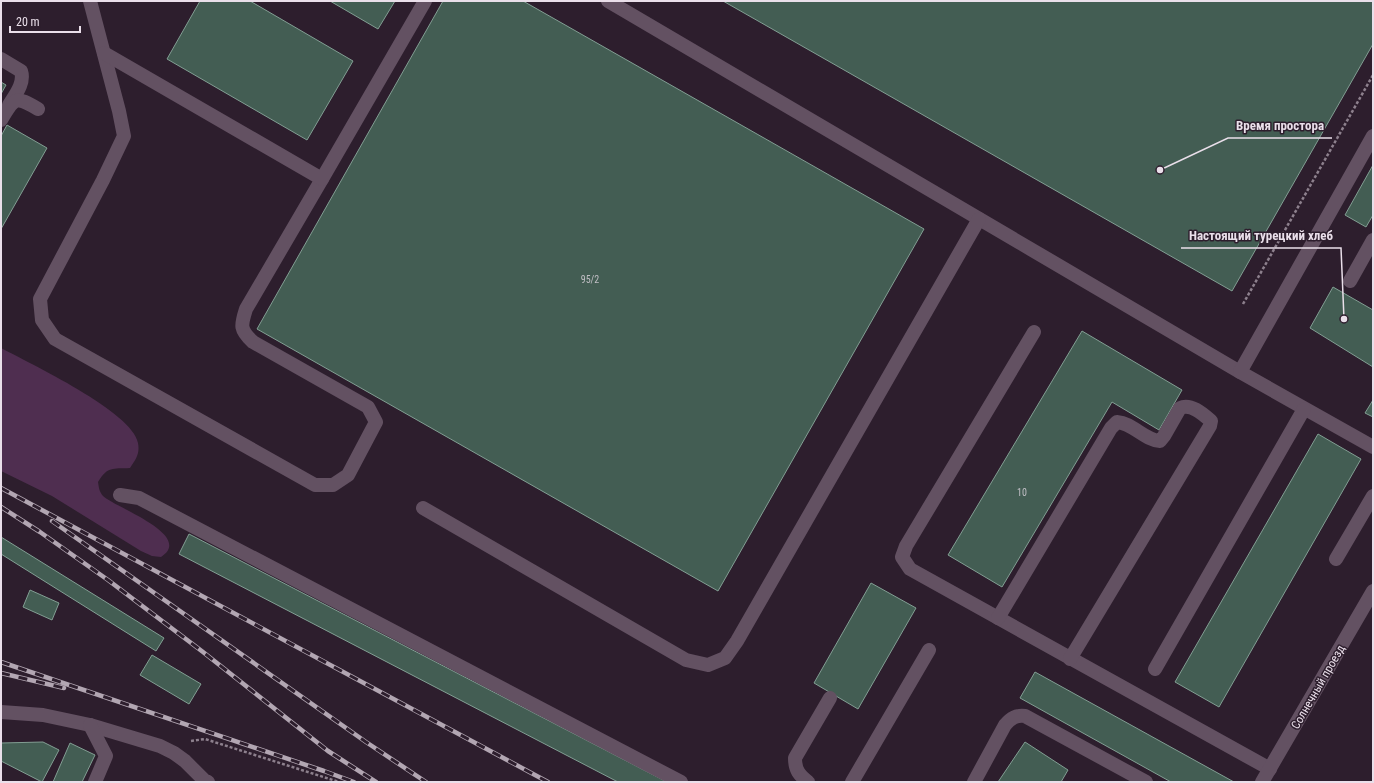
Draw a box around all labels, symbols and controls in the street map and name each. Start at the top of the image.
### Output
scale bar [10,8,80,34]
text: 20 m [16,15,40,29]
callout: Время простора [1228,113,1332,138]
text: Время простора [1236,118,1324,133]
callout: Настоящий турецкий хлеб [1181,223,1341,248]
text: Настоящий турецкий хлеб [1189,228,1334,243]
house number: 95/2 [581,274,599,285]
house number: 10 [1017,487,1027,498]
street label: Солнечный проезд [1288,642,1348,732]

